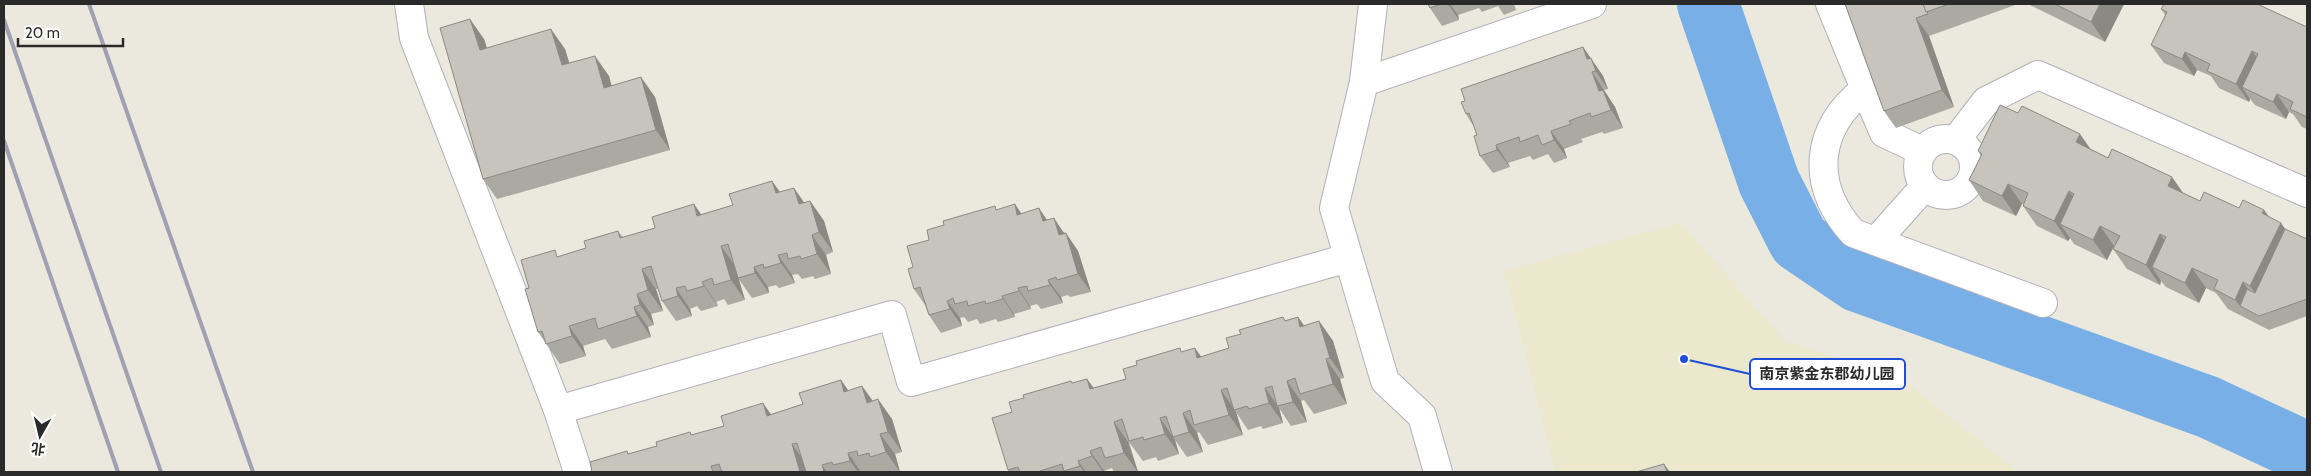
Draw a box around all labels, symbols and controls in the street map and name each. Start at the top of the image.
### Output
scale bar [18,15,122,47]
text: 20 m [25,24,60,42]
callout: 南京紫金东郡幼儿园 [1750,359,1905,389]
text: 南京紫金东郡幼儿园 [1759,365,1895,383]
north arrow [15,411,65,461]
text: 北 [30,439,46,459]

